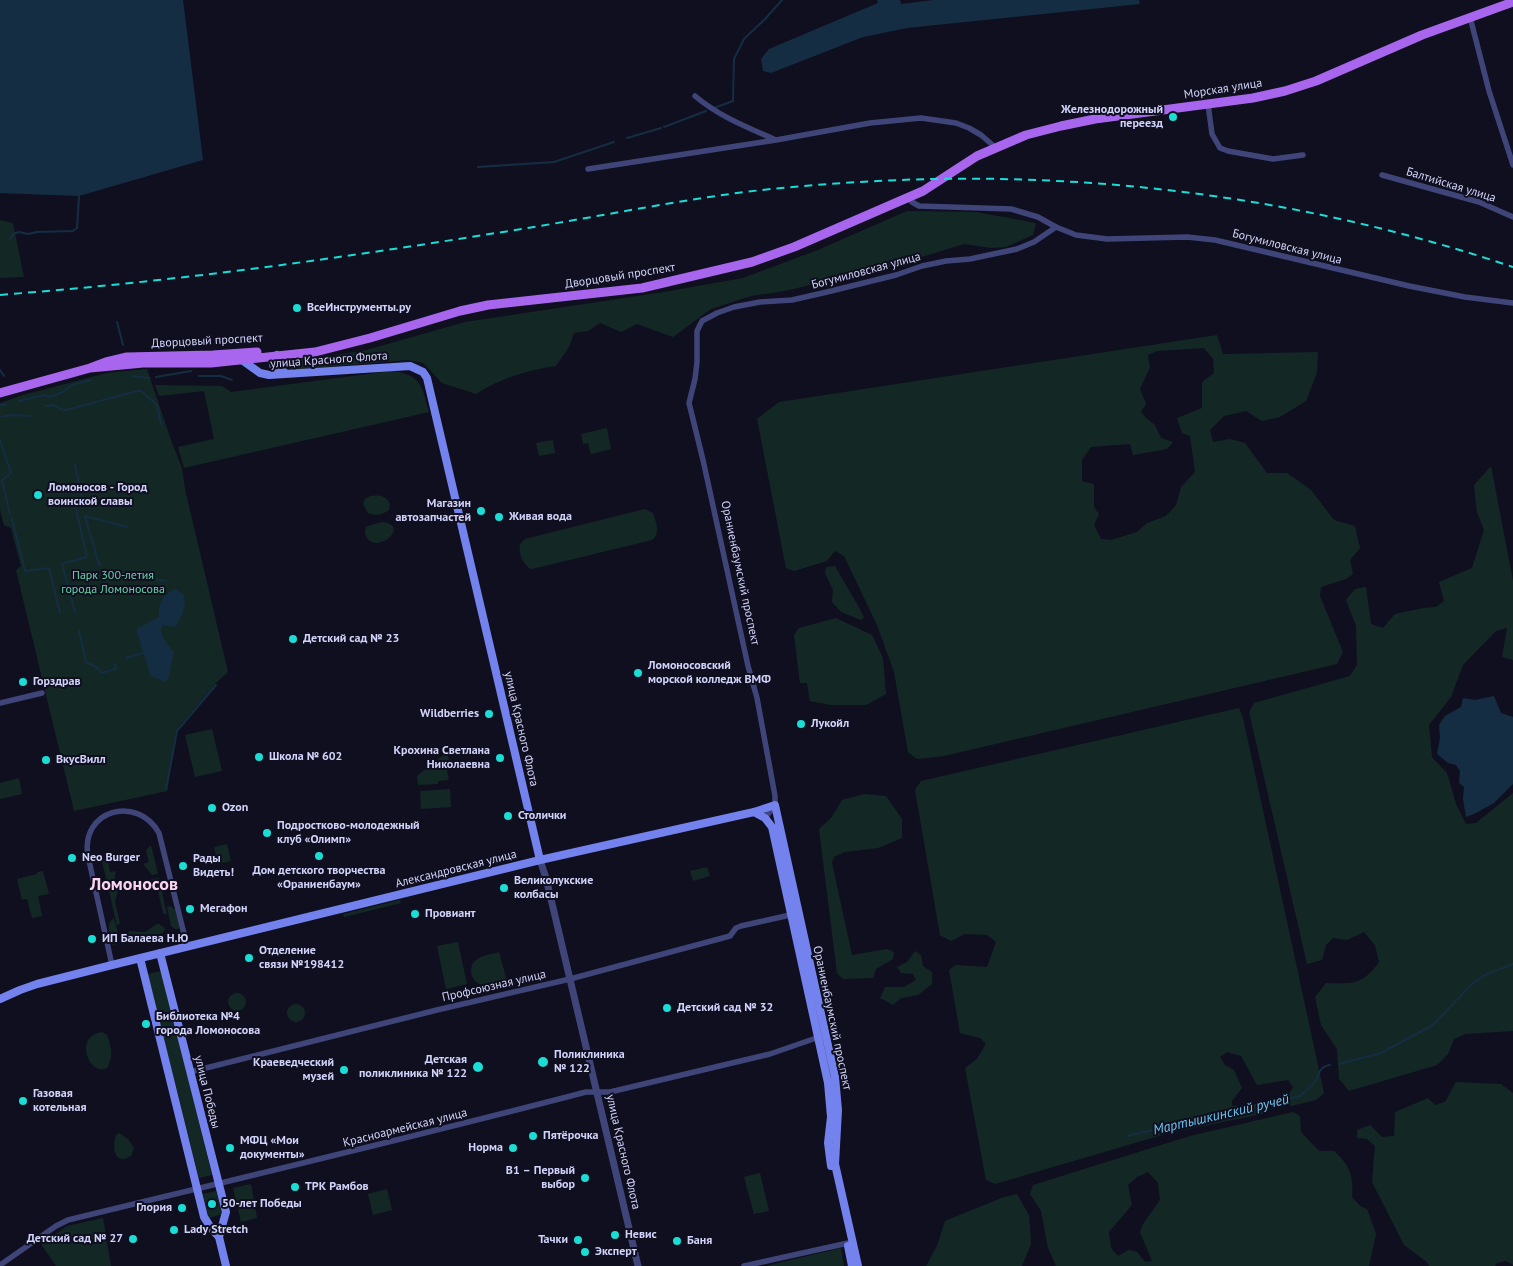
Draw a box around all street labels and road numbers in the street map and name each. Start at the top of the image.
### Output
street label: Морская улица [1183,76,1263,102]
street label: Балтийская улица [1404,165,1498,205]
street label: Богумиловская улица [1231,226,1343,268]
street label: Богумиловская улица [810,250,922,292]
street label: Дворцовый проспект [564,260,676,292]
street label: Дворцовый проспект [151,331,263,351]
street label: улица Красного Флота [270,349,388,371]
street label: Ораниенбаумский проспект [718,500,762,646]
street label: улица Красного Флота [501,670,541,788]
street label: Александровская улица [394,847,518,891]
street label: Ораниенбаумский проспект [810,945,854,1091]
street label: Профсоюзная улица [441,967,547,1005]
street label: улица Победы [191,1054,223,1130]
street label: улица Красного Флота [603,1093,643,1211]
street label: Красноармейская улица [341,1106,469,1150]

